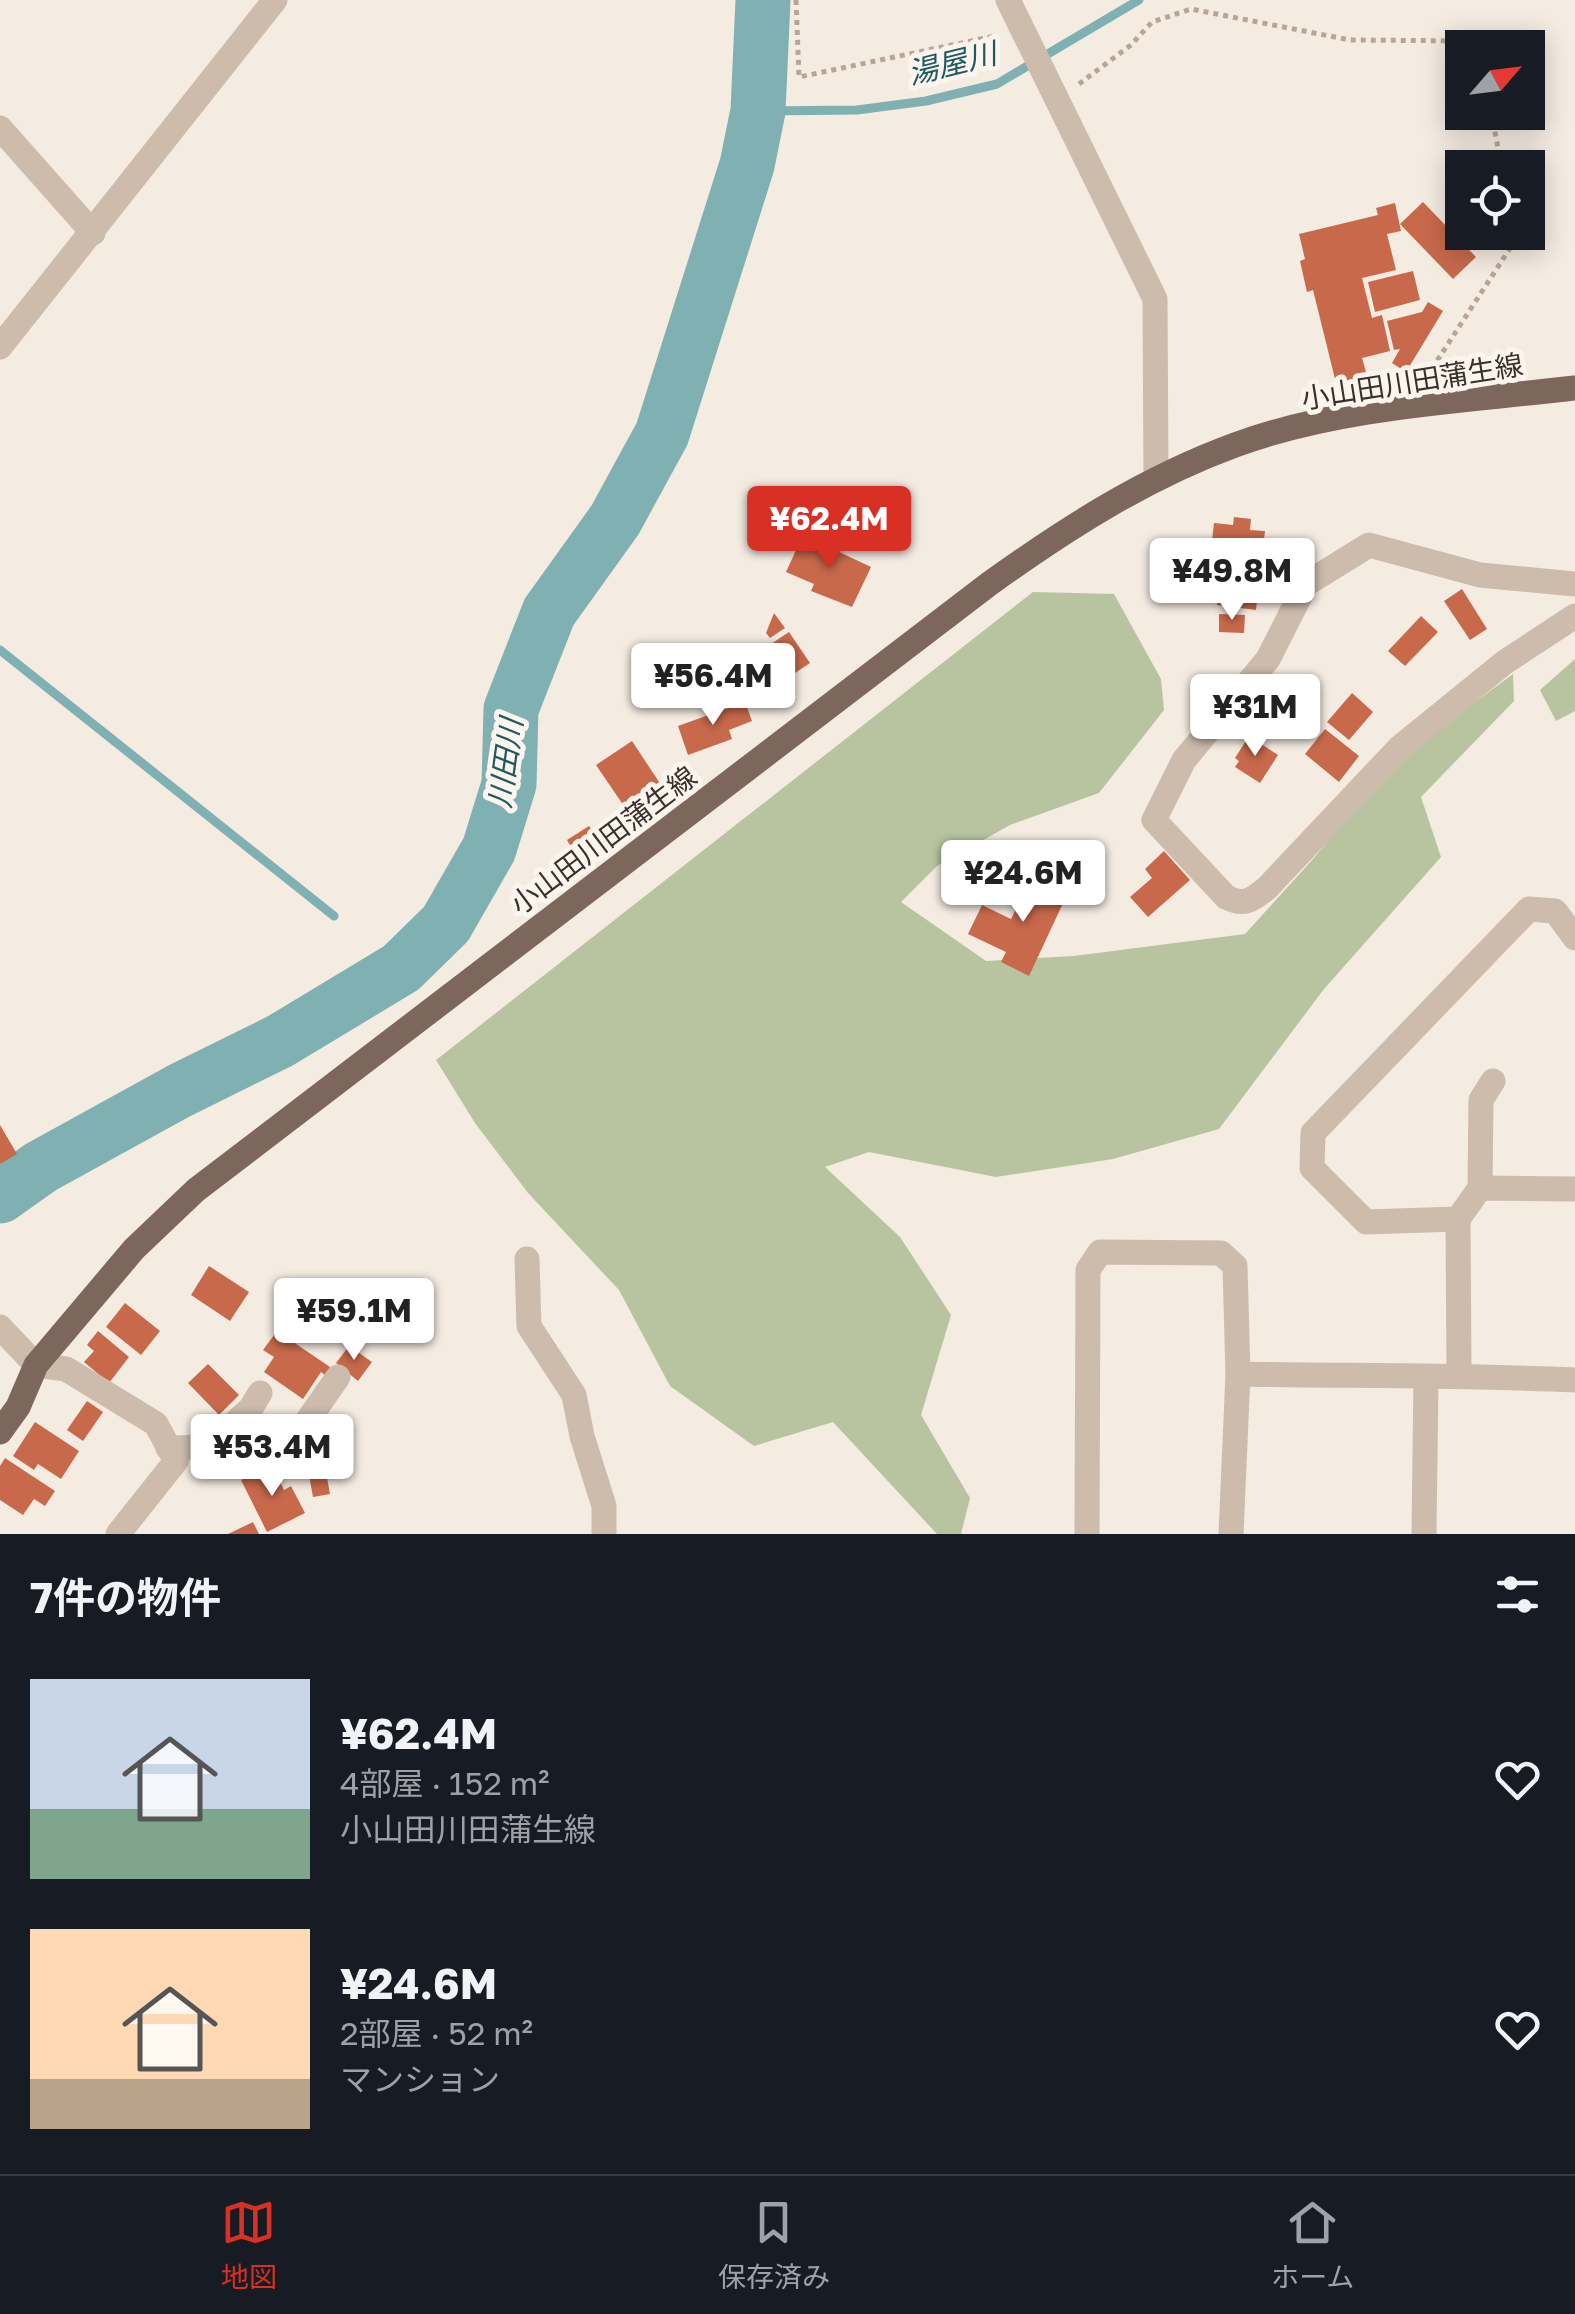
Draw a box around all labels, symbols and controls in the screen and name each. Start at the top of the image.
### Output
north arrow [1445,30,1545,130]
map controls [1445,30,1545,250]
water label: 湯屋川 [904,34,1003,91]
button: locate [1445,150,1545,250]
street label: 小山田川田蒲生線 [1299,347,1525,415]
pin: ¥62.4M [748,486,910,571]
text: ¥62.4M [769,499,889,537]
pin: ¥49.8M [1151,538,1313,623]
text: ¥49.8M [1172,551,1292,589]
pin: ¥56.4M [632,643,794,728]
text: ¥56.4M [653,656,773,694]
pin: ¥31M [1196,674,1314,759]
text: ¥31M [1212,687,1298,725]
water label: 川田川 [481,713,530,810]
street label: 小山田川田蒲生線 [504,759,702,921]
pin: ¥24.6M [942,840,1104,925]
text: ¥24.6M [963,853,1083,891]
pin: ¥59.1M [273,1278,435,1363]
text: ¥59.1M [296,1291,412,1329]
pin: ¥53.4M [191,1414,353,1499]
text: ¥53.4M [213,1427,331,1465]
icon: filters [1490,1567,1545,1622]
text: 7件の物件 [30,1572,221,1622]
text: ¥62.4M [340,1708,497,1758]
icon: home [110,1719,230,1839]
icon: heart [1490,1752,1545,1807]
text: 4部屋 · 152 m² [340,1764,550,1802]
text: 小山田川田蒲生線 [340,1810,596,1848]
text: ¥24.6M [340,1958,497,2008]
icon: home [110,1969,230,2089]
icon: heart [1490,2002,1545,2057]
text: 2部屋 · 52 m² [340,2014,533,2052]
text: マンション [340,2060,500,2098]
tab: 地図 [221,2195,277,2295]
tab: 保存済み [718,2195,830,2295]
tab: ホーム [1271,2195,1354,2295]

